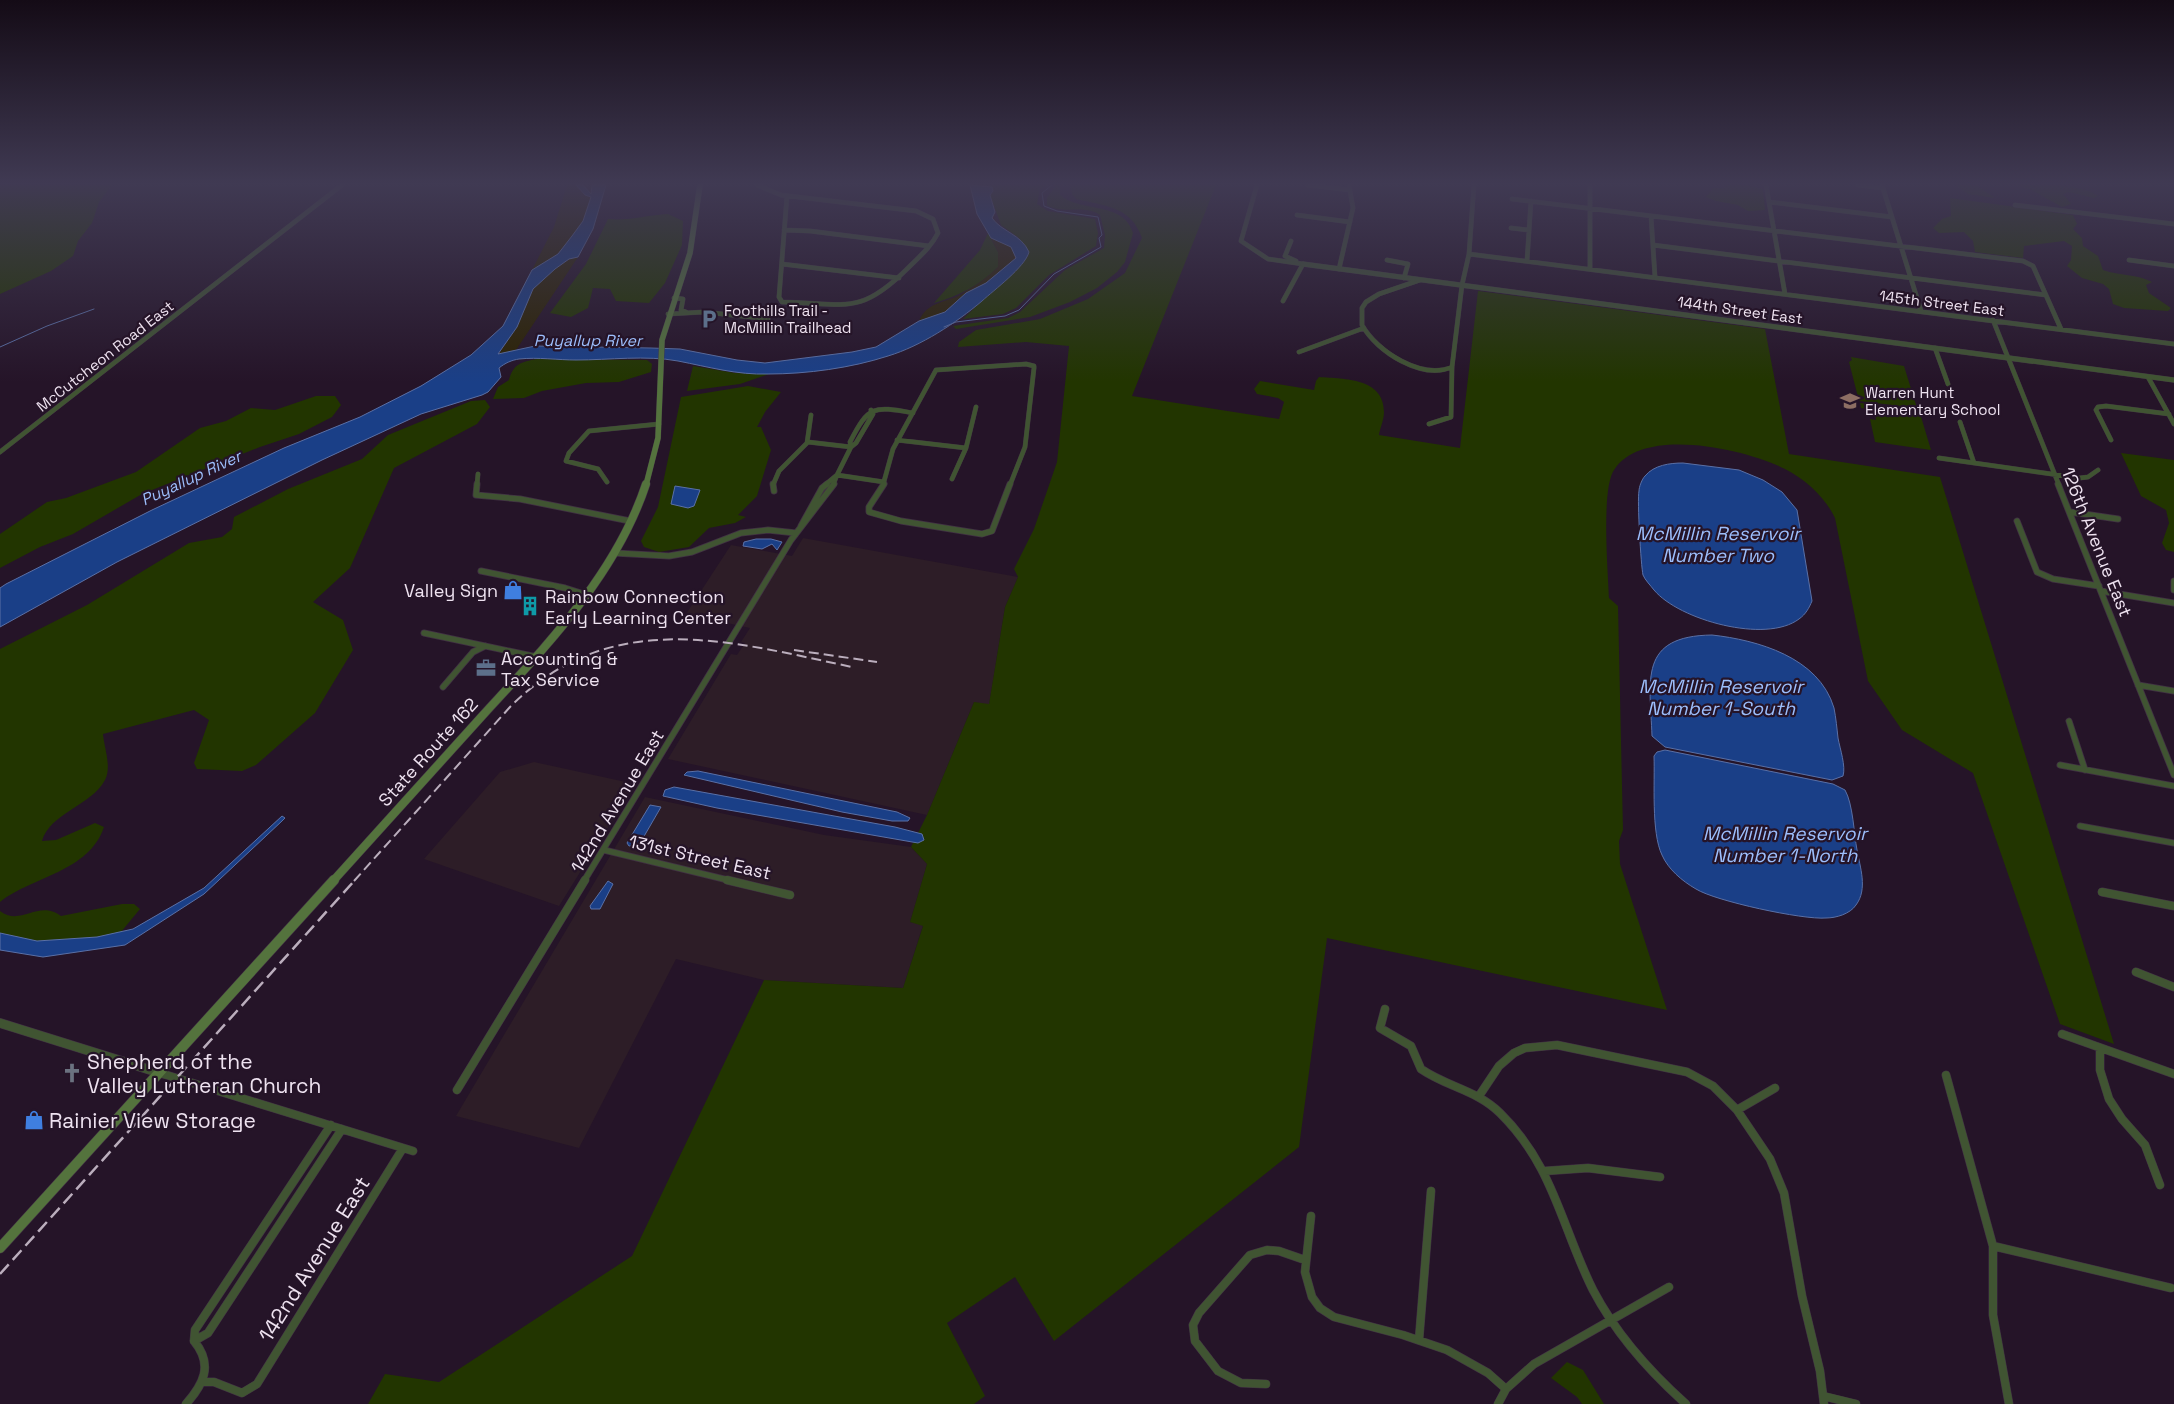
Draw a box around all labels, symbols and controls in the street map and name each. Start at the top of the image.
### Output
street label: 145th Street East [1878,286,2006,320]
street label: 144th Street East [1676,292,1804,328]
street label: McCutcheon Road East [33,296,178,416]
place label: Foothills Trail - McMillin Trailhead [724,301,852,337]
parking icon: Foothills Trail - McMillin Trailhead [698,308,720,330]
water label: Puyallup River [534,330,644,351]
place label: Warren Hunt Elementary School [1865,383,2001,419]
school or university icon: Warren Hunt Elementary School [1839,390,1861,412]
water label: Puyallup River [137,445,246,510]
street label: 126th Avenue East [2057,464,2137,620]
water label: McMillin Reservoir Number Two [1636,521,1802,568]
place label: Valley Sign [404,579,498,602]
shop icon: Valley Sign [502,579,524,601]
place label: Rainbow Connection Early Learning Center [545,585,731,629]
building icon: Rainbow Connection Early Learning Center [519,595,541,617]
place label: Accounting & Tax Service [501,647,618,691]
office icon: Accounting & Tax Service [475,657,497,679]
water label: McMillin Reservoir Number 1-South [1639,674,1805,721]
street label: State Route 162 [373,693,483,811]
street label: 142nd Avenue East [565,725,669,877]
water label: McMillin Reservoir Number 1-North [1703,821,1869,868]
street label: 131st Street East [627,829,773,885]
place label: Shepherd of the Valley Lutheran Church [87,1048,321,1099]
church icon: Shepherd of the Valley Lutheran Church [61,1062,83,1084]
place label: Rainier View Storage [49,1107,256,1134]
shop icon: Rainier View Storage [23,1109,45,1131]
street label: 142nd Avenue East [252,1171,376,1347]

